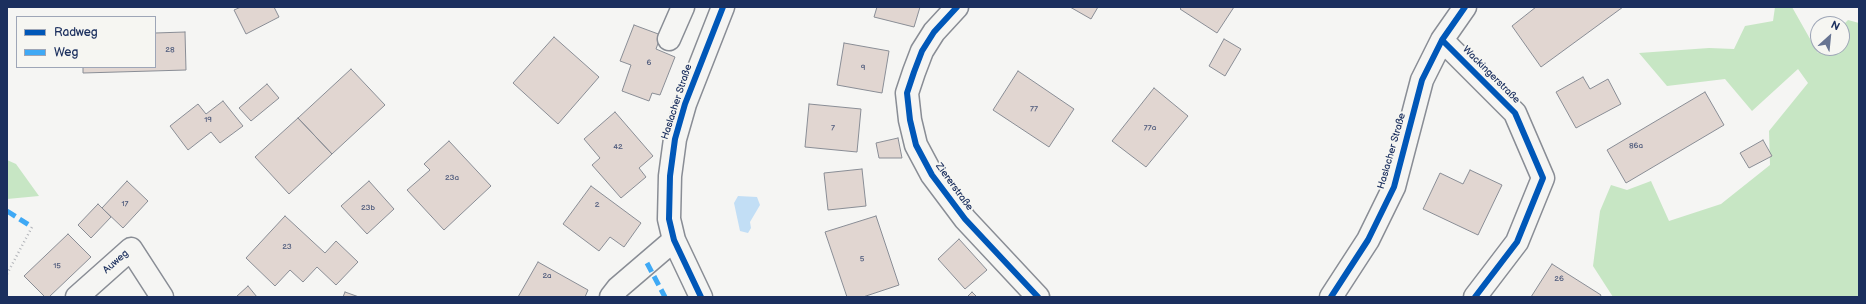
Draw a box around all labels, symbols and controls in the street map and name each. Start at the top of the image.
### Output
legend [16,16,156,68]
north arrow [1810,16,1850,56]
text: N [1829,18,1842,33]
text: Radweg [54,25,98,40]
street label: Wackingerstraße [1460,44,1522,106]
text: Weg [54,45,78,60]
house number: 28 [165,45,175,55]
house number: 6 [647,58,651,68]
street label: Haslacher Straße [659,63,695,141]
house number: 9 [861,63,865,73]
house number: 77 [1030,104,1038,114]
street label: Haslacher Straße [1375,112,1409,190]
house number: 19 [204,115,212,125]
house number: 7 [831,123,835,133]
house number: 77a [1144,123,1156,133]
house number: 86a [1629,141,1643,151]
house number: 42 [613,142,623,152]
street label: Ziererstraße [933,161,975,213]
house number: 23a [445,173,459,183]
house number: 17 [121,199,129,209]
house number: 2 [595,200,599,210]
house number: 23b [361,203,375,213]
house number: 23 [282,242,292,252]
street label: Auweg [101,248,131,276]
house number: 5 [860,254,864,264]
house number: 15 [53,261,61,271]
house number: 2a [542,271,552,281]
house number: 26 [1554,274,1564,284]

